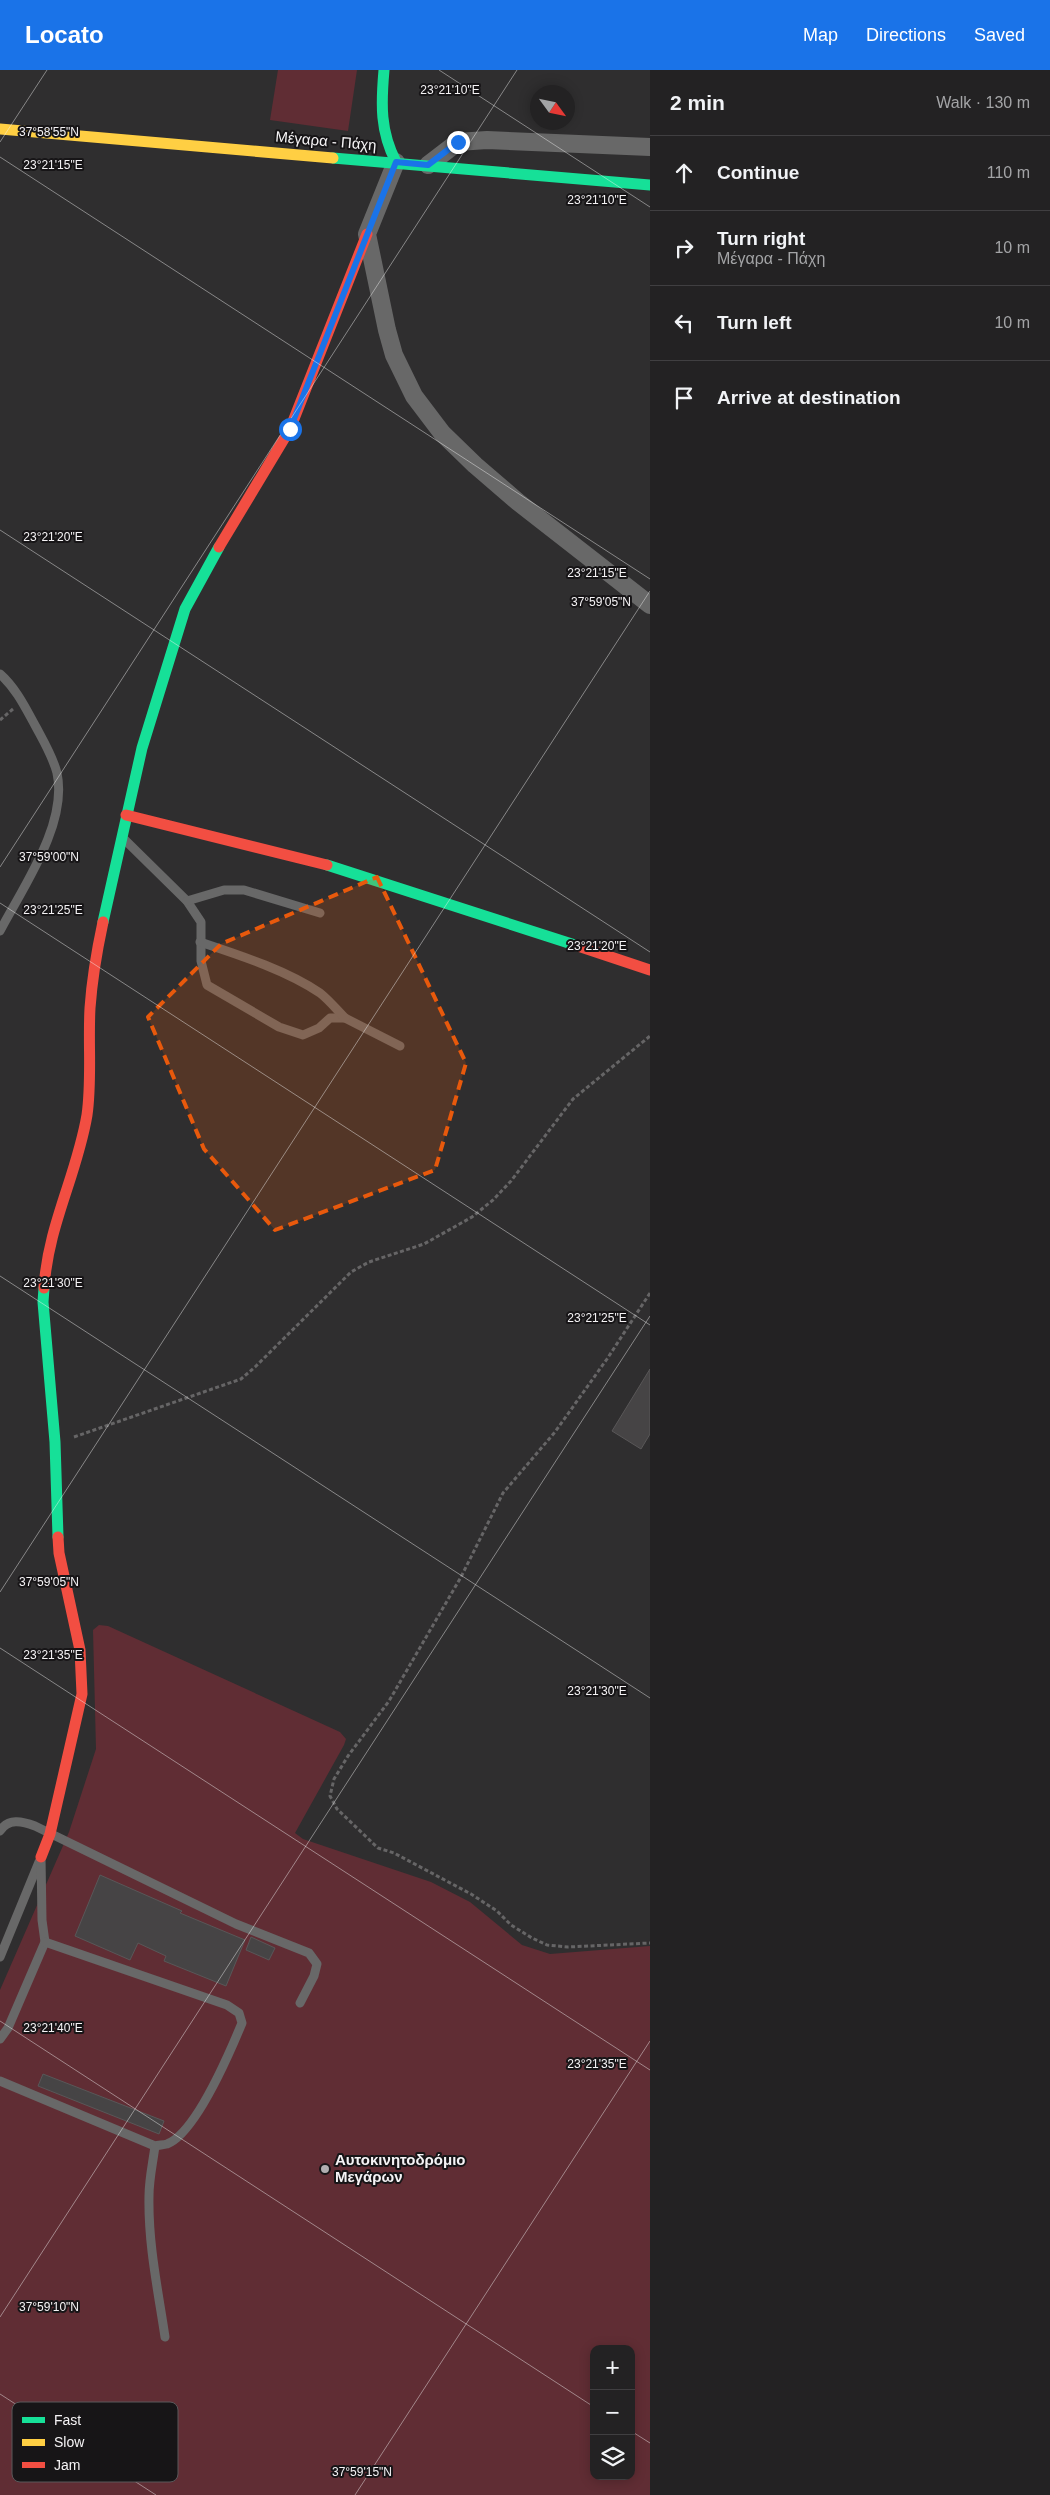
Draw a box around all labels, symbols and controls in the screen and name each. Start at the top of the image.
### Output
text: Locato [25,21,104,48]
text: Map [803,25,838,45]
text: Directions [866,25,946,45]
text: Saved [974,25,1025,45]
text: 23°21'10"E [420,83,480,97]
north arrow [530,85,575,130]
text: 2 min [670,91,725,114]
text: Walk · 130 m [936,94,1030,111]
text: 37°58'55"N [19,125,79,139]
street label: Μέγαρα - Πάχη [275,128,377,153]
route end [447,131,470,154]
text: 23°21'15"E [23,158,83,172]
icon: ahead [670,159,698,187]
text: Continue [717,162,799,183]
text: 110 m [987,164,1030,181]
text: 23°21'10"E [567,193,627,207]
text: Turn right [717,228,805,249]
icon: right [670,234,698,262]
text: 10 m [994,239,1030,256]
text: Μέγαρα - Πάχη [717,250,825,267]
icon: left [670,309,698,337]
text: Turn left [717,312,792,333]
text: 10 m [994,314,1030,331]
icon: arrive [670,384,698,412]
text: Arrive at destination [717,387,901,408]
route start [279,418,302,441]
text: 23°21'20"E [23,530,83,544]
text: 23°21'15"E [567,566,627,580]
text: 37°59'05"N [571,595,631,609]
text: 37°59'00"N [19,850,79,864]
text: 23°21'25"E [23,903,83,917]
text: 23°21'20"E [567,939,627,953]
text: 23°21'30"E [23,1276,83,1290]
text: 23°21'25"E [567,1311,627,1325]
text: 37°59'05"N [19,1575,79,1589]
text: 23°21'35"E [23,1648,83,1662]
text: 23°21'30"E [567,1684,627,1698]
text: 23°21'40"E [23,2021,83,2035]
text: 23°21'35"E [567,2057,627,2071]
place label: Αυτοκινητοδρόμιο Μεγάρων [335,2151,466,2185]
marker: Αυτοκινητοδρόμιο Μεγάρων [319,2163,331,2175]
text: 37°59'10"N [19,2300,79,2314]
map controls [590,2345,635,2480]
button: + [590,2345,635,2390]
button: − [590,2390,635,2435]
legend [12,2402,178,2482]
text: Fast [54,2412,81,2428]
text: Slow [54,2434,85,2450]
button: layers [590,2435,635,2480]
text: Jam [54,2457,80,2473]
text: 37°59'15"N [332,2465,392,2479]

